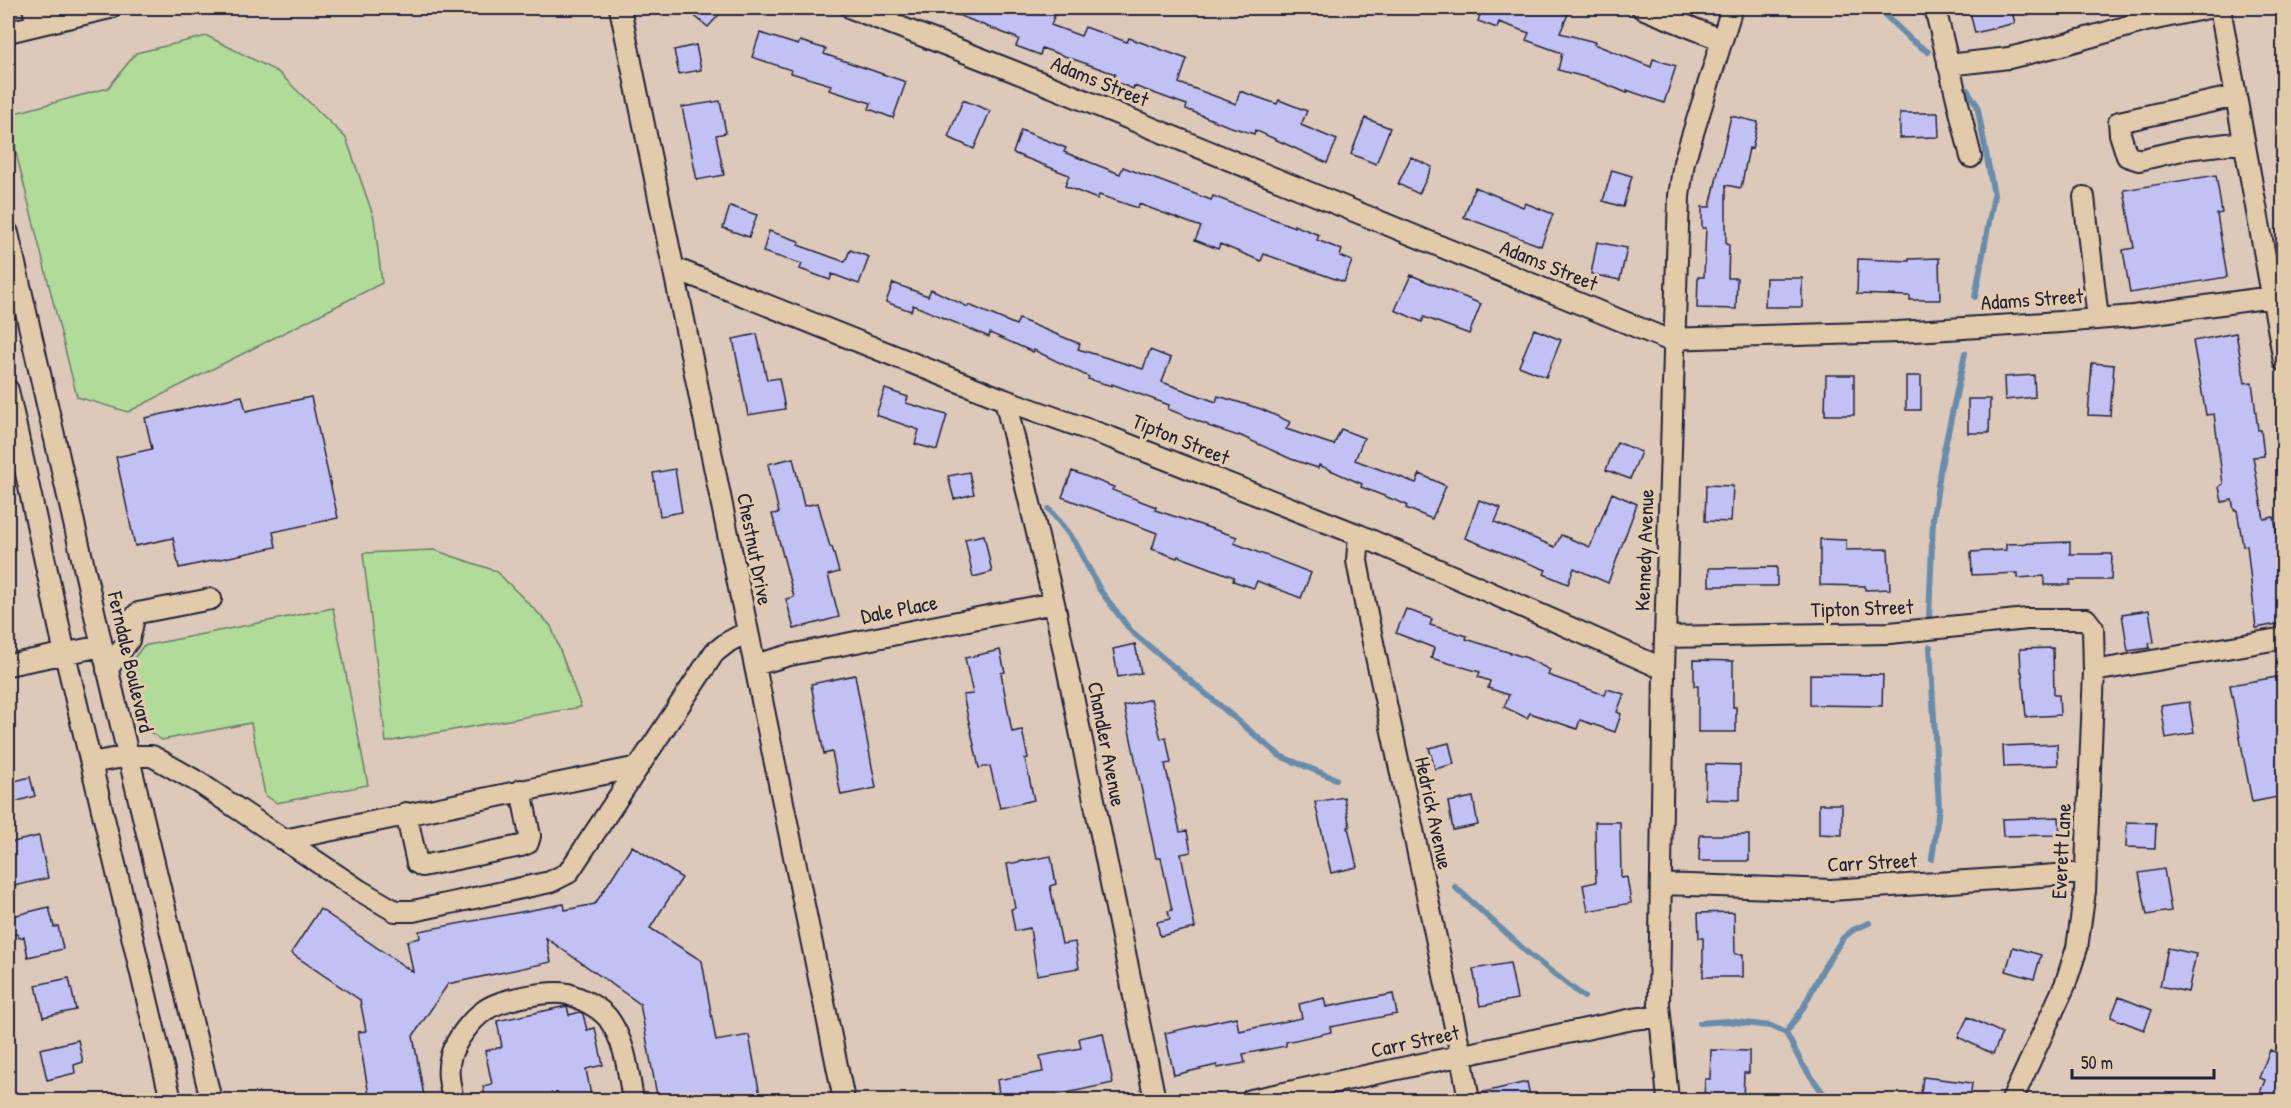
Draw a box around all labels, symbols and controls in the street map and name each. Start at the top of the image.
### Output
street label: Adams Street [1047,48,1154,114]
street label: Adams Street [1496,232,1603,298]
street label: Adams Street [1980,281,2085,317]
street label: Tipton Street [1128,406,1235,472]
street label: Kennedy Avenue [1627,489,1661,611]
street label: Chestnut Drive [730,491,780,607]
street label: Dale Place [858,587,940,631]
street label: Ferndale Boulevard [101,588,161,735]
street label: Tipton Street [1810,592,1914,624]
street label: Chandler Avenue [1081,679,1133,809]
street label: Hedrick Avenue [1408,754,1460,872]
street label: Everett Lane [2044,802,2078,900]
street label: Carr Street [1826,845,1918,879]
street label: Carr Street [1368,1017,1463,1065]
scale bar [2072,1042,2214,1080]
text: 50 m [2081,1050,2113,1075]

